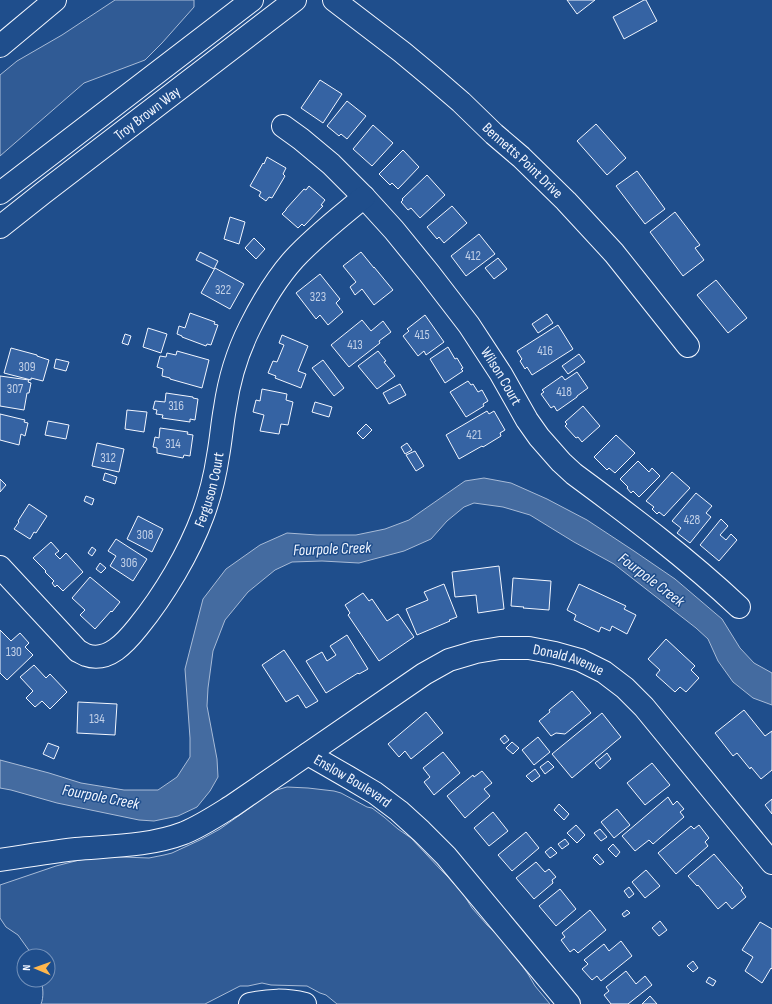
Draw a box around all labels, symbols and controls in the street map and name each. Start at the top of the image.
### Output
street label: Troy Brown Way [111,82,184,145]
street label: Bennetts Point Drive [478,119,567,203]
house number: 412 [465,248,481,264]
house number: 322 [215,282,231,298]
house number: 323 [310,289,326,305]
house number: 415 [414,327,430,343]
house number: 413 [347,337,363,353]
house number: 416 [537,343,553,359]
street label: Wilson Court [476,344,526,409]
house number: 309 [18,359,36,375]
house number: 307 [7,381,24,397]
house number: 418 [556,384,572,400]
house number: 316 [168,398,184,414]
house number: 421 [466,427,482,443]
house number: 314 [165,436,181,452]
house number: 312 [100,450,116,466]
street label: Ferguson Court [190,450,229,530]
house number: 428 [684,512,701,528]
house number: 308 [137,527,154,543]
water label: Fourpole Creek [293,539,372,560]
water label: Fourpole Creek [614,549,689,612]
house number: 306 [121,555,138,571]
street label: Donald Avenue [531,640,607,681]
house number: 130 [6,644,22,660]
house number: 134 [89,711,105,727]
street label: Enslow Boulevard [310,750,395,812]
water label: Fourpole Creek [61,781,142,814]
north arrow [16,948,56,988]
text: N [20,964,33,971]

